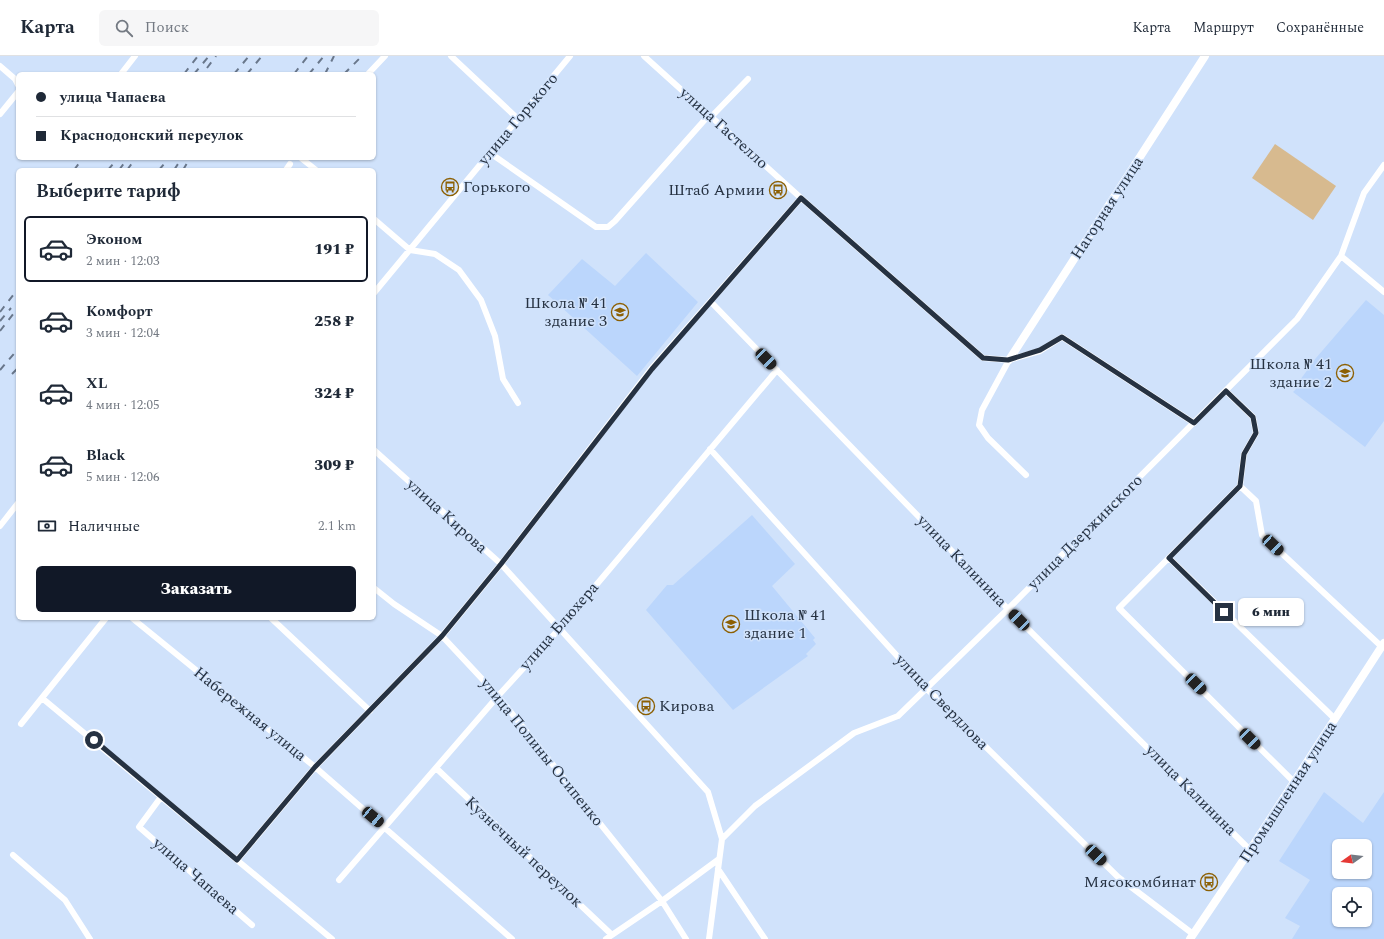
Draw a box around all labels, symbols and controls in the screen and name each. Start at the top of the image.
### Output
search box [99,10,379,46]
text: Карта [20,13,75,42]
text: Поиск [145,16,189,39]
icon: search [113,17,135,39]
text: Карта [1133,17,1171,38]
text: Маршрут [1193,17,1254,38]
text: Сохранённые [1276,17,1364,38]
street label: улица Горького [471,67,564,171]
street label: улица Гастелло [673,81,774,175]
text: улица Чапаева [60,86,166,109]
text: Краснодонский переулок [60,124,244,147]
street label: Нагорная улица [1065,152,1149,264]
place label: Горького [463,175,530,199]
bus stop icon: Горького [440,177,460,197]
text: Выберите тариф [36,178,181,205]
place label: Штаб Армии [668,178,765,202]
bus stop icon: Штаб Армии [768,180,788,200]
text: Эконом [86,228,142,251]
icon: car [38,231,74,267]
text: 191 ₽ [314,238,354,261]
text: 2 мин · 12:03 [86,251,159,271]
place label: Школа № 41 здание 3 [524,291,607,333]
text: Комфорт [86,300,153,323]
school or university icon: Школа № 41 здание 3 [610,302,630,322]
icon: car [38,303,74,339]
text: 258 ₽ [314,310,354,333]
text: 3 мин · 12:04 [86,323,159,343]
car [753,346,779,372]
place label: Школа № 41 здание 2 [1249,352,1332,394]
school or university icon: Школа № 41 здание 2 [1335,363,1355,383]
text: XL [86,372,107,395]
icon: car [38,375,74,411]
text: 324 ₽ [314,382,354,405]
text: 4 мин · 12:05 [86,395,159,415]
text: Black [86,444,125,467]
icon: car [38,447,74,483]
text: 309 ₽ [314,454,354,477]
text: 5 мин · 12:06 [86,467,159,487]
street label: улица Дзержинского [1021,469,1148,596]
street label: улица Кирова [400,472,493,559]
street label: улица Калинина [911,509,1013,613]
icon: cash [36,515,58,537]
text: Наличные [68,515,140,538]
text: 2.1 km [318,516,356,536]
car [1260,532,1286,558]
button: Заказать [36,566,356,612]
street label: улица Блюхера [513,576,604,676]
callout: 6 мин [1238,598,1304,626]
text: 6 мин [1252,602,1290,622]
place label: Школа № 41 здание 1 [744,603,827,645]
route end [1215,603,1233,621]
car [1006,607,1032,633]
school or university icon: Школа № 41 здание 1 [721,614,741,634]
street label: улица Свердлова [889,648,994,756]
street label: Набережная улица [188,661,312,767]
car [1183,671,1209,697]
street label: улица Полины Осипенко [474,672,610,832]
place label: Кирова [659,694,714,718]
bus stop icon: Кирова [636,696,656,716]
street label: Промышленная улица [1233,716,1343,868]
car [1237,726,1263,752]
route start [85,731,103,749]
street label: улица Калинина [1139,738,1242,841]
street label: Кузнечный переулок [459,791,589,913]
car [360,805,386,829]
street label: улица Чапаева [147,831,245,921]
north arrow [1332,839,1372,879]
map controls [1332,839,1372,927]
car [1083,842,1109,868]
place label: Мясокомбинат [1084,870,1196,894]
bus stop icon: Мясокомбинат [1199,872,1219,892]
button: locate [1332,887,1372,927]

